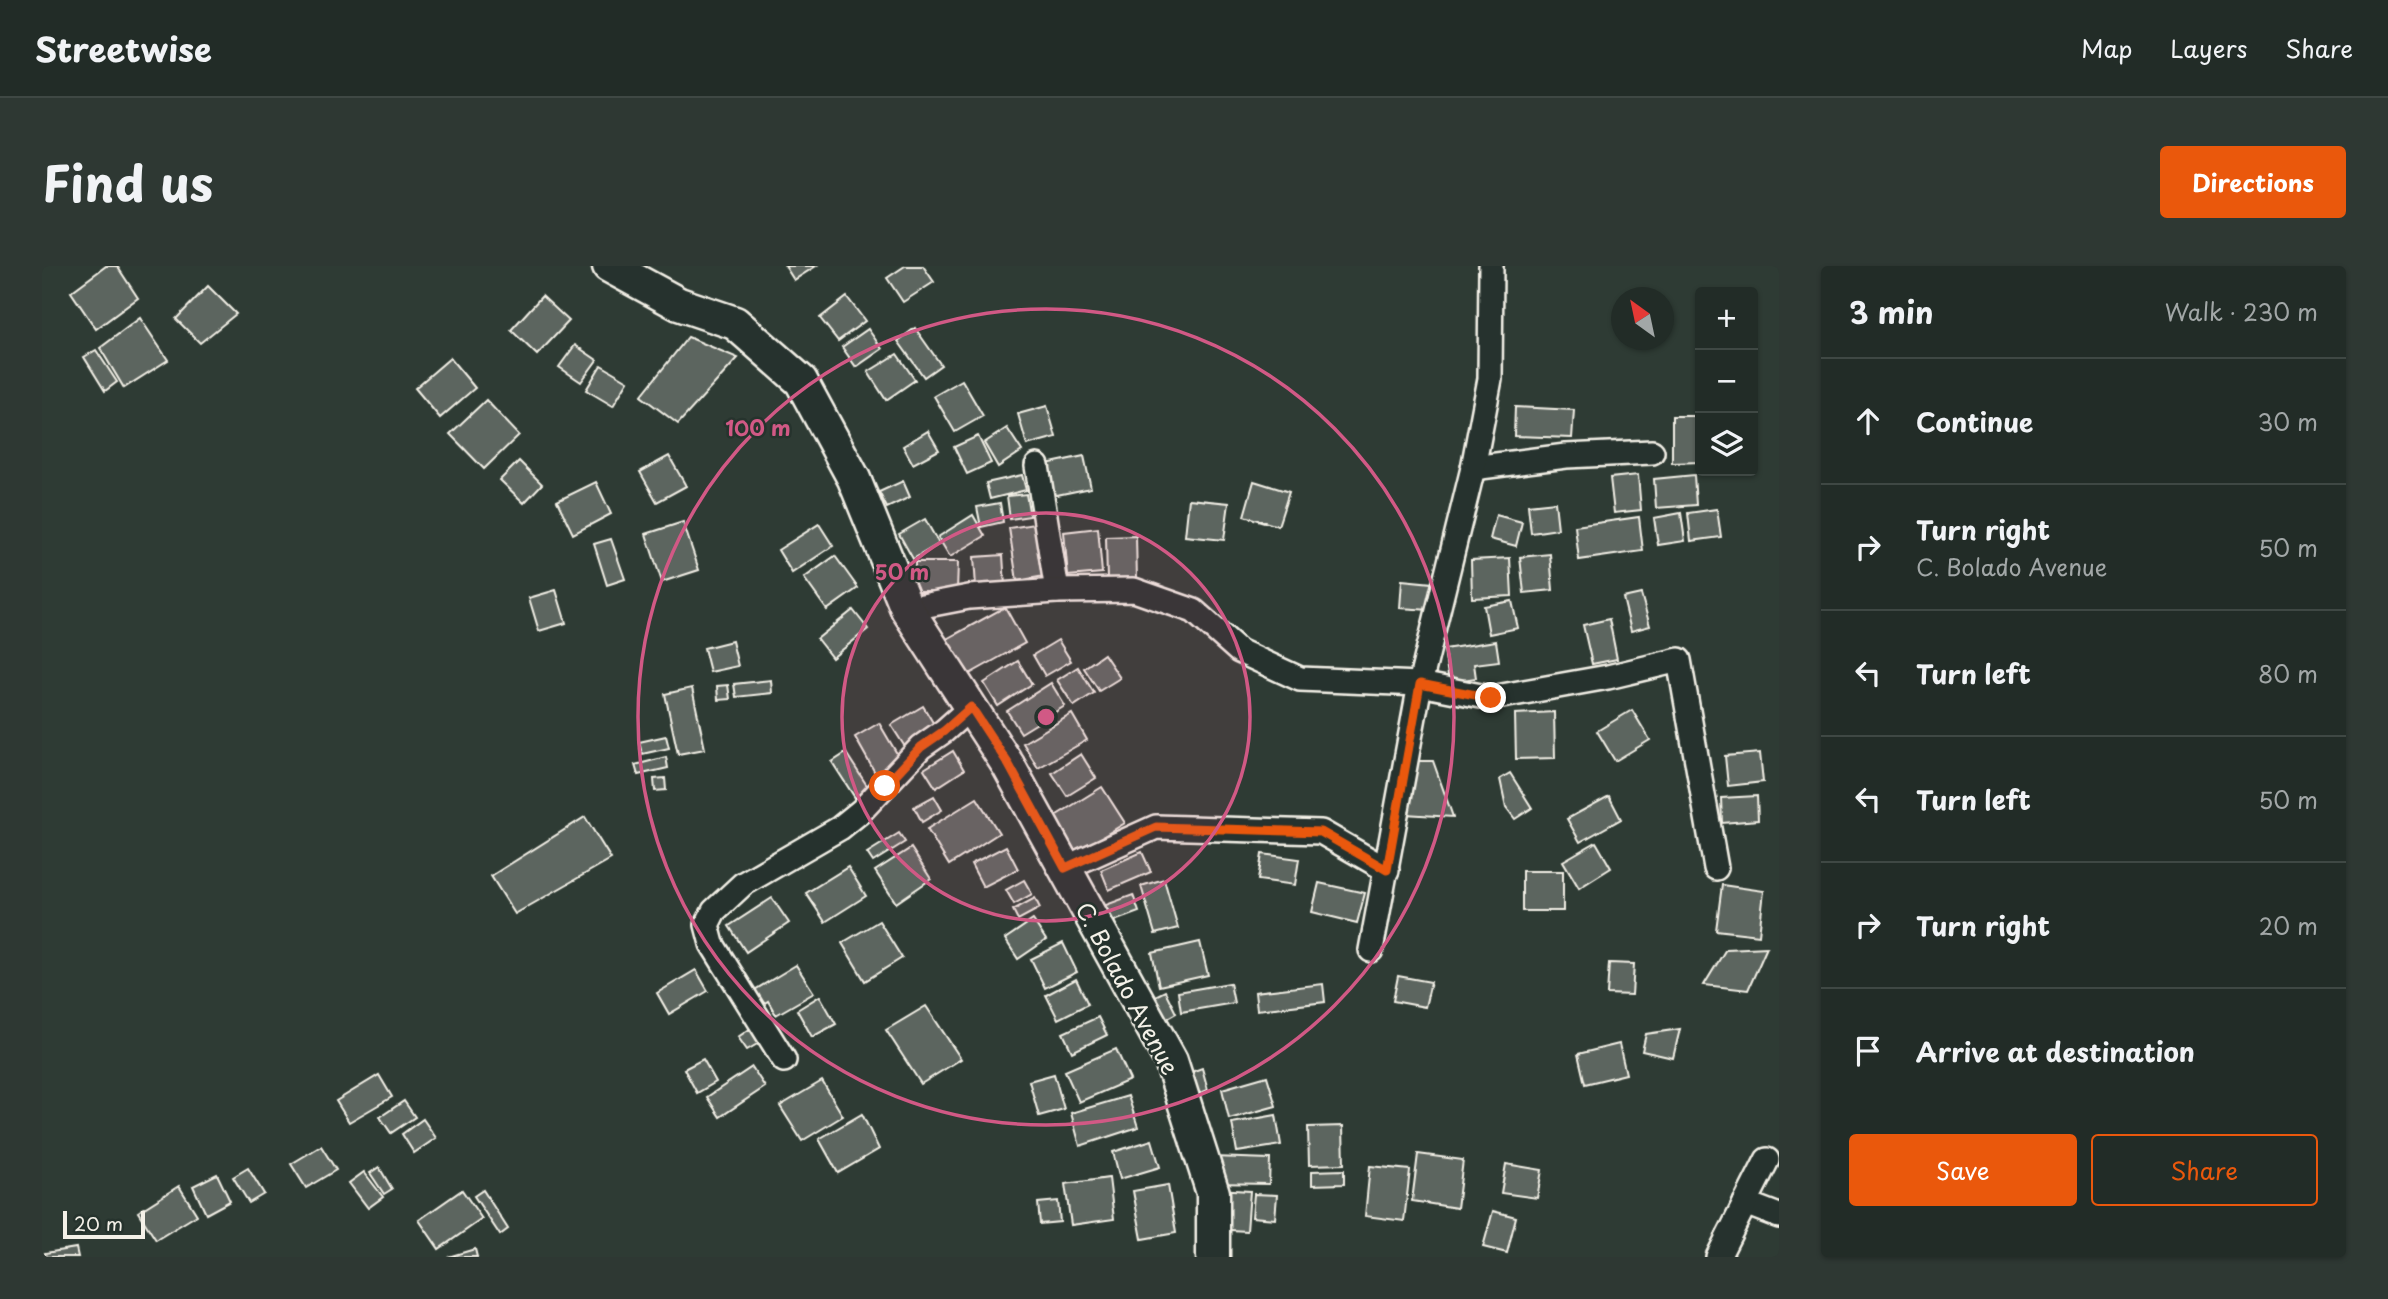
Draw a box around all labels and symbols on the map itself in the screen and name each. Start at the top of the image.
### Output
north arrow [1611,287,1674,350]
text: 100 m [725,411,791,443]
text: 50 m [875,555,929,587]
route end [1475,682,1506,713]
centre of rings [1034,705,1058,729]
route start [869,770,900,801]
street label: C. Bolado Avenue [1068,895,1188,1081]
scale bar [63,1208,145,1240]

